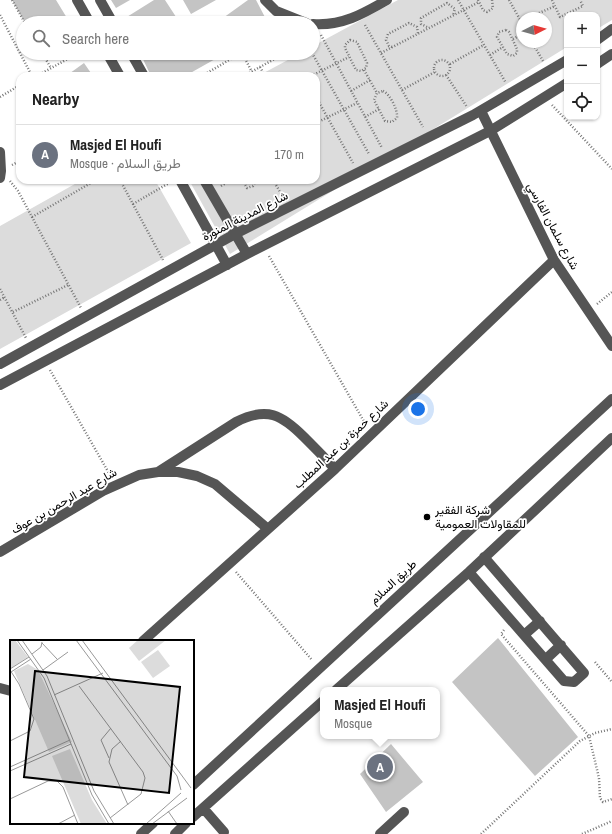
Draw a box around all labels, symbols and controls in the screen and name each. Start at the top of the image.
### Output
north arrow [516,12,552,48]
map controls [564,12,600,120]
button: + [564,12,600,48]
search box [16,16,320,60]
icon: search [30,27,52,49]
text: Search here [62,28,129,49]
button: − [564,48,600,84]
button: locate [564,84,600,120]
text: Nearby [32,87,79,110]
text: Masjed El Houfi [70,134,162,155]
text: A [41,146,49,163]
text: 170 m [274,146,304,163]
text: Mosque · طريق السلام [70,155,181,172]
street label: شارع سلمان الفارسي [521,180,583,273]
street label: شارع المدينة المنورة [199,187,291,245]
street label: شارع حمزة بن عبد المطلب [290,396,393,493]
your location [408,399,428,419]
street label: شارع عبد الرحمن بن عوف [8,464,120,539]
place label: شركة الفقير للمقاولات العمومية [434,502,526,532]
marker: شركة الفقير للمقاولات العمومية [422,512,432,522]
street label: طريق السلام [366,556,420,608]
inset map [10,640,194,824]
popup [320,687,440,739]
text: Masjed El Houfi [334,694,426,715]
text: Mosque [334,715,372,732]
pin: A [367,752,393,782]

